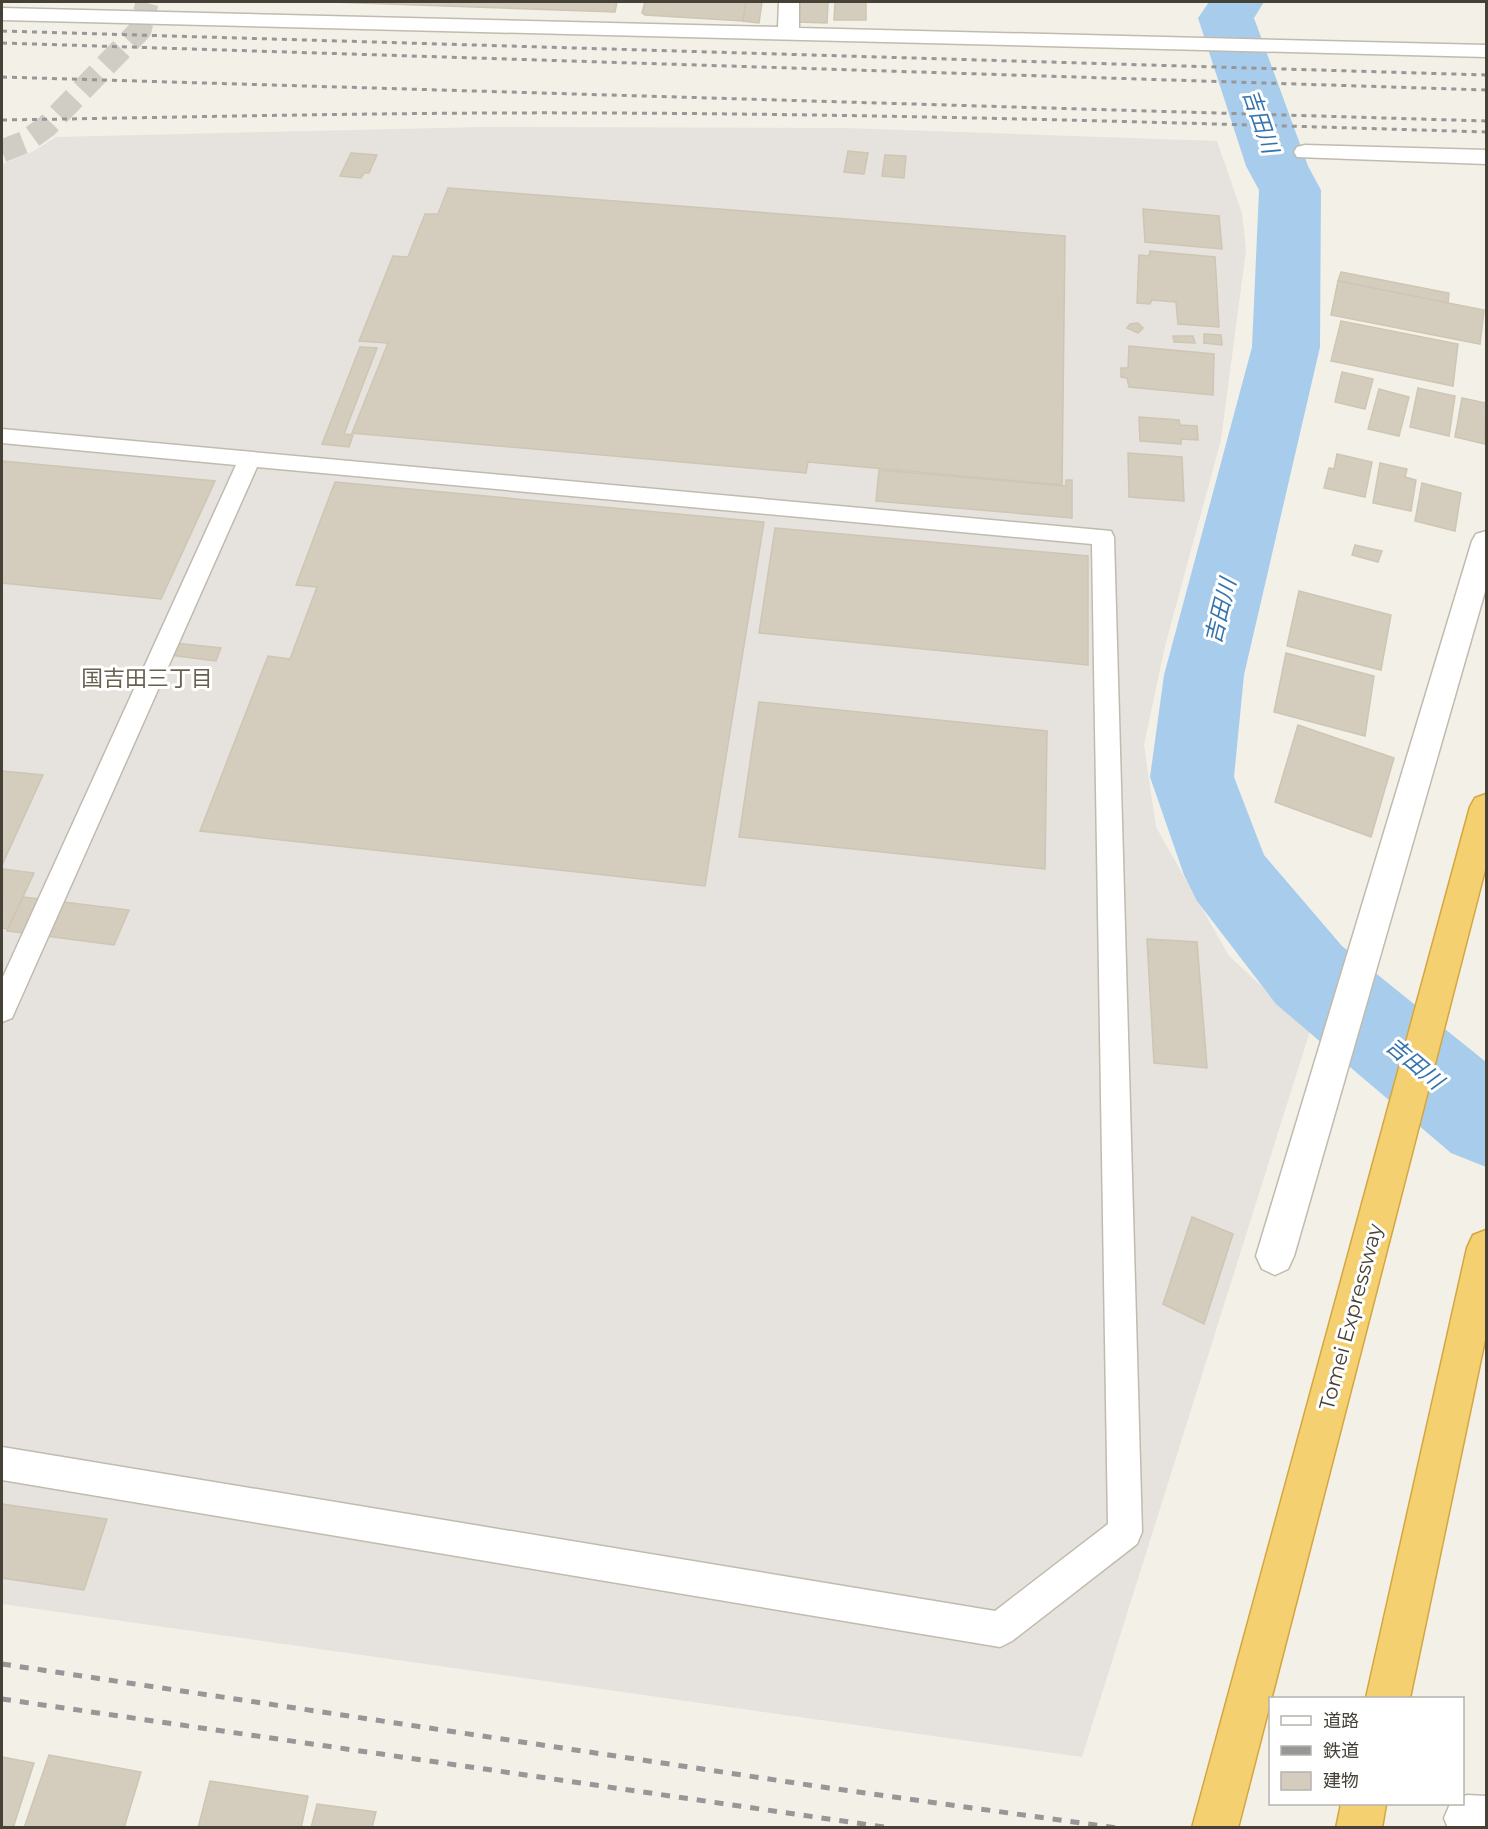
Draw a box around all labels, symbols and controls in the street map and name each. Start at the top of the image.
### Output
water label: 吉田川 [1237,86,1285,159]
water label: 吉田川 [1199,574,1242,646]
district label: 国吉田三丁目 [81,665,213,692]
water label: 吉田川 [1381,1032,1450,1096]
street label: Tomei Expressway [1314,1220,1388,1413]
legend [1269,1697,1464,1805]
text: 道路 [1323,1710,1359,1732]
text: 鉄道 [1323,1740,1359,1762]
text: 建物 [1323,1770,1359,1792]

